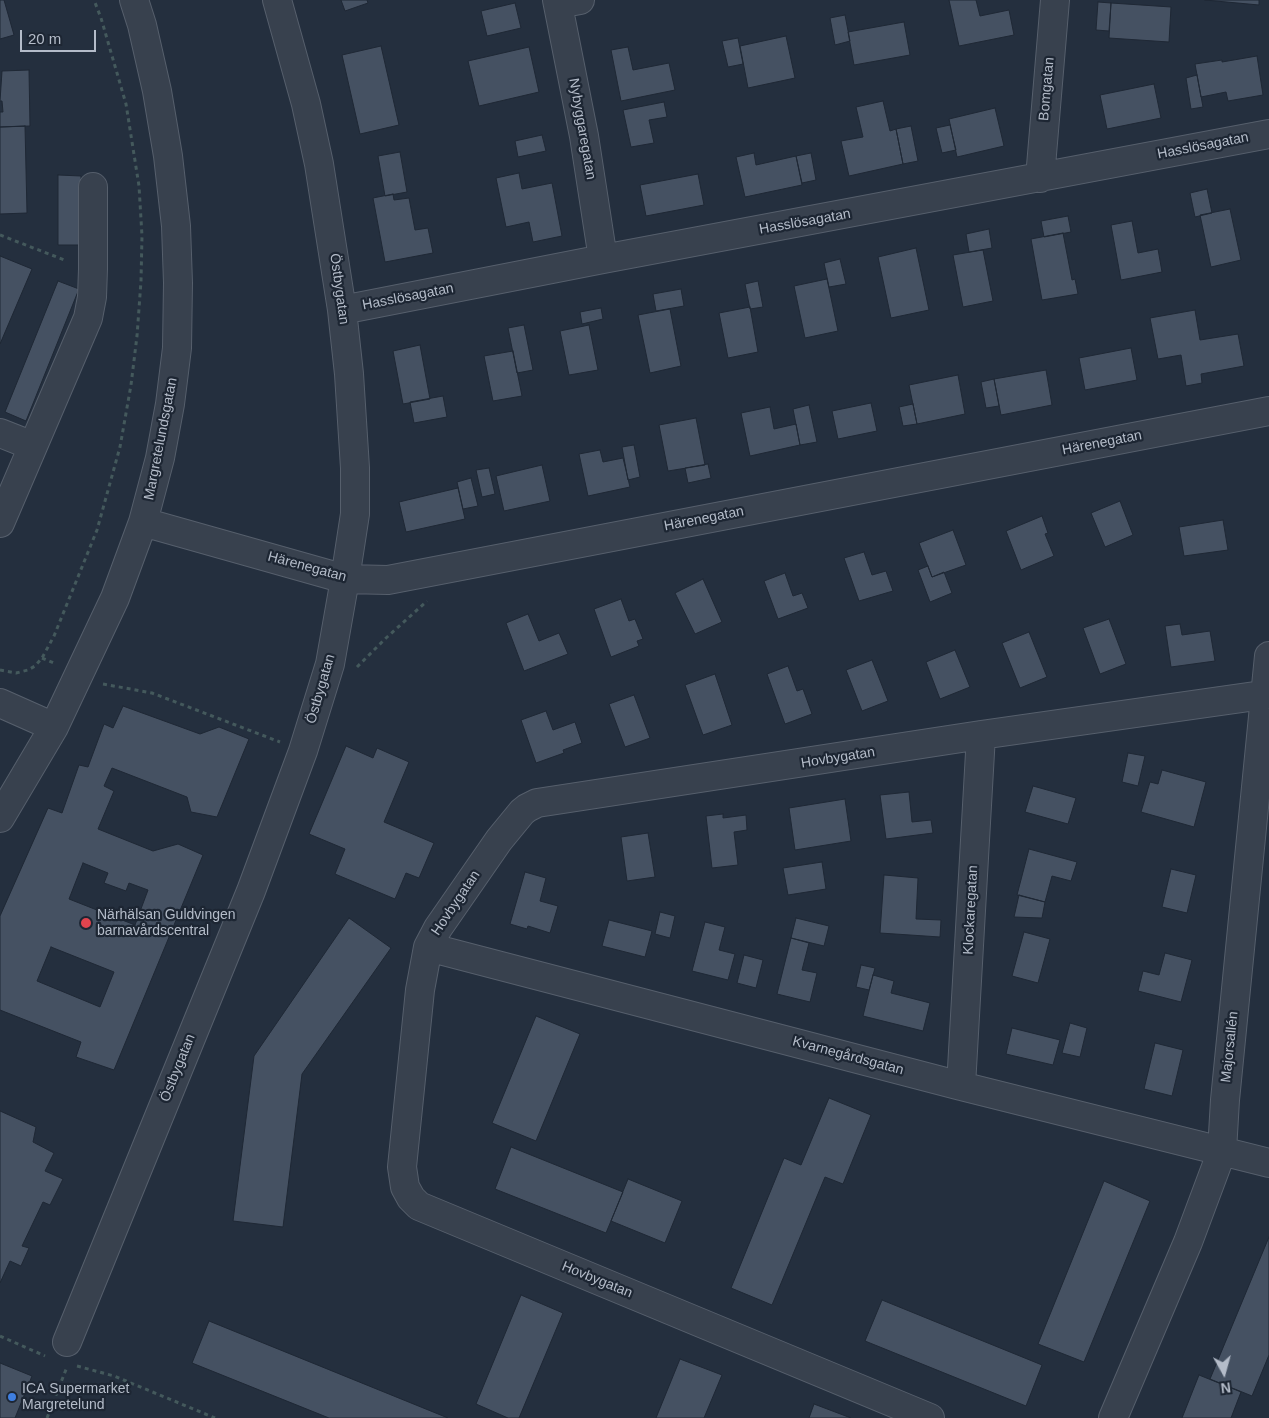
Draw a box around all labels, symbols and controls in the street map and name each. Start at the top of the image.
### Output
scale bar [22,20,99,52]
text: 20 m [28,30,61,47]
street label: Bomgatan [1036,56,1058,122]
street label: Nybyggaregatan [565,77,599,181]
street label: Hasslösagatan [1156,129,1250,163]
street label: Hasslösagatan [758,206,852,238]
street label: Östbygatan [326,252,352,326]
street label: Hasslösagatan [361,280,455,314]
street label: Margretelundsgatan [141,376,181,502]
street label: Härenegatan [1061,427,1143,459]
street label: Härenegatan [663,503,745,535]
street label: Härenegatan [266,548,348,586]
street label: Östbygatan [303,652,339,726]
street label: Hovbygatan [800,744,876,772]
street label: Klockaregatan [960,865,982,955]
street label: Hovbygatan [428,867,484,939]
place label: Närhälsan Guldvingen barnavårdscentral [97,907,236,940]
marker: Närhälsan Guldvingen barnavårdscentral [79,916,93,930]
street label: Majorsallén [1218,1011,1242,1083]
street label: Östbygatan [157,1032,199,1104]
street label: Kvarnegårdsgatan [791,1033,905,1079]
street label: Hovbygatan [559,1258,635,1302]
north arrow [1199,1348,1249,1398]
text: N [1220,1379,1232,1396]
place label: ICA Supermarket Margretelund [22,1381,129,1414]
marker: ICA Supermarket Margretelund [6,1391,18,1403]

